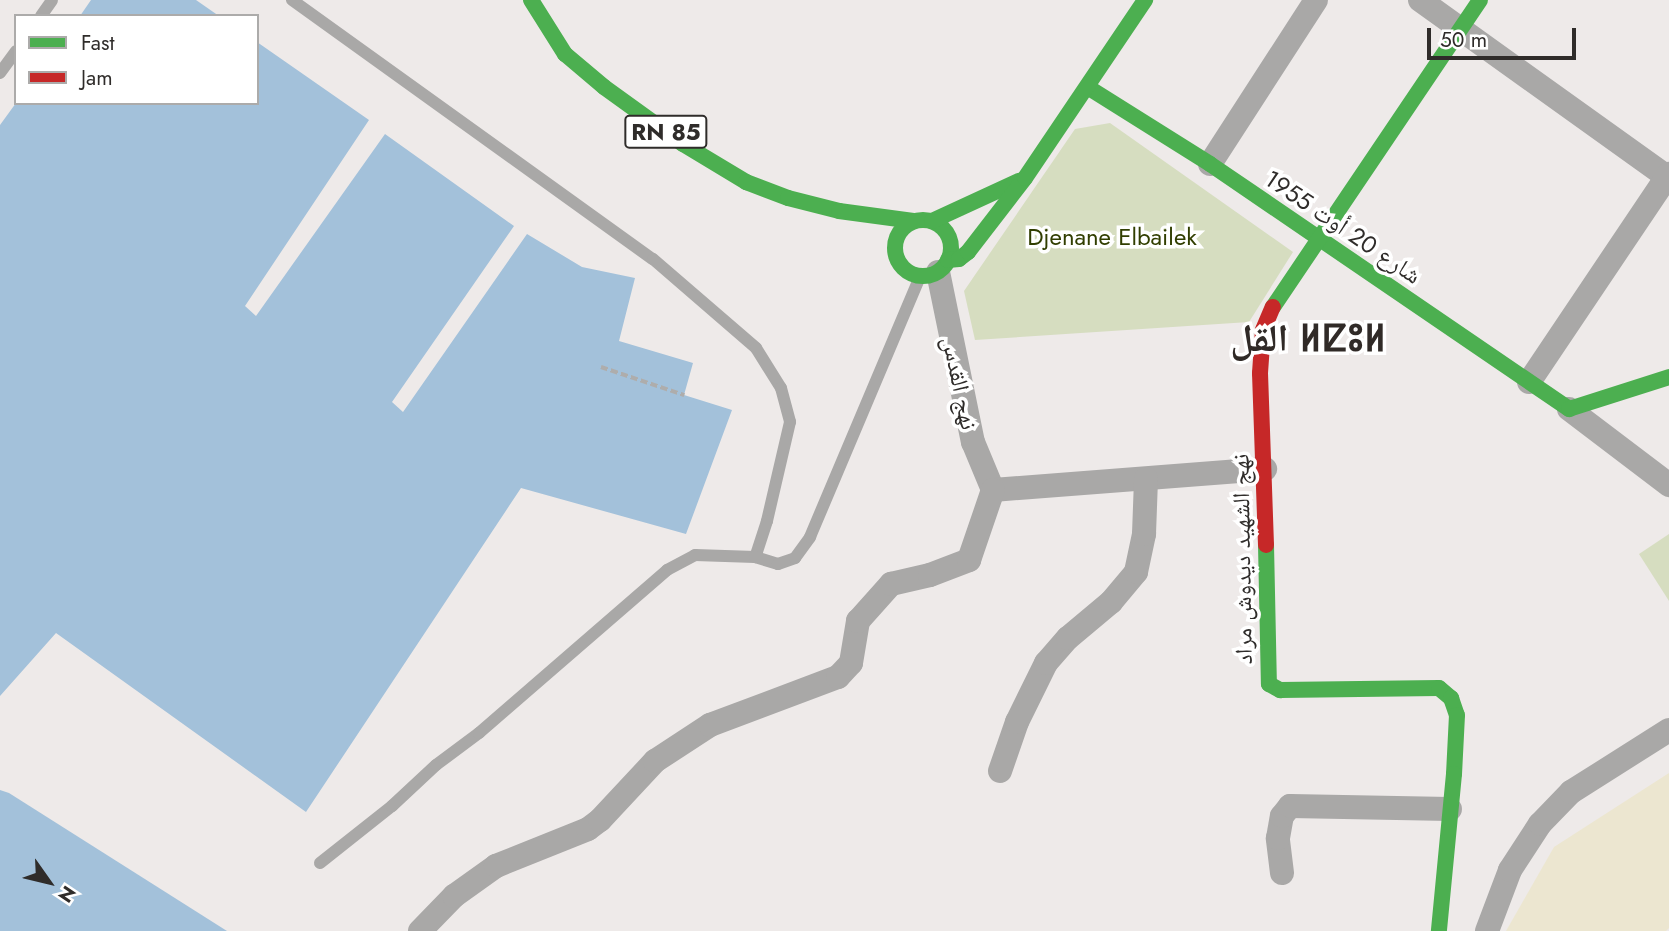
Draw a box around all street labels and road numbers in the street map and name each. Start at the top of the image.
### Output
road number: RN 85 [624,113,708,152]
street label: شارع 20 أوت 1955 [1259,164,1427,290]
street label: نهج القدس [936,334,984,432]
street label: نهج الشهيد ديدوش مراد [1226,453,1258,665]

